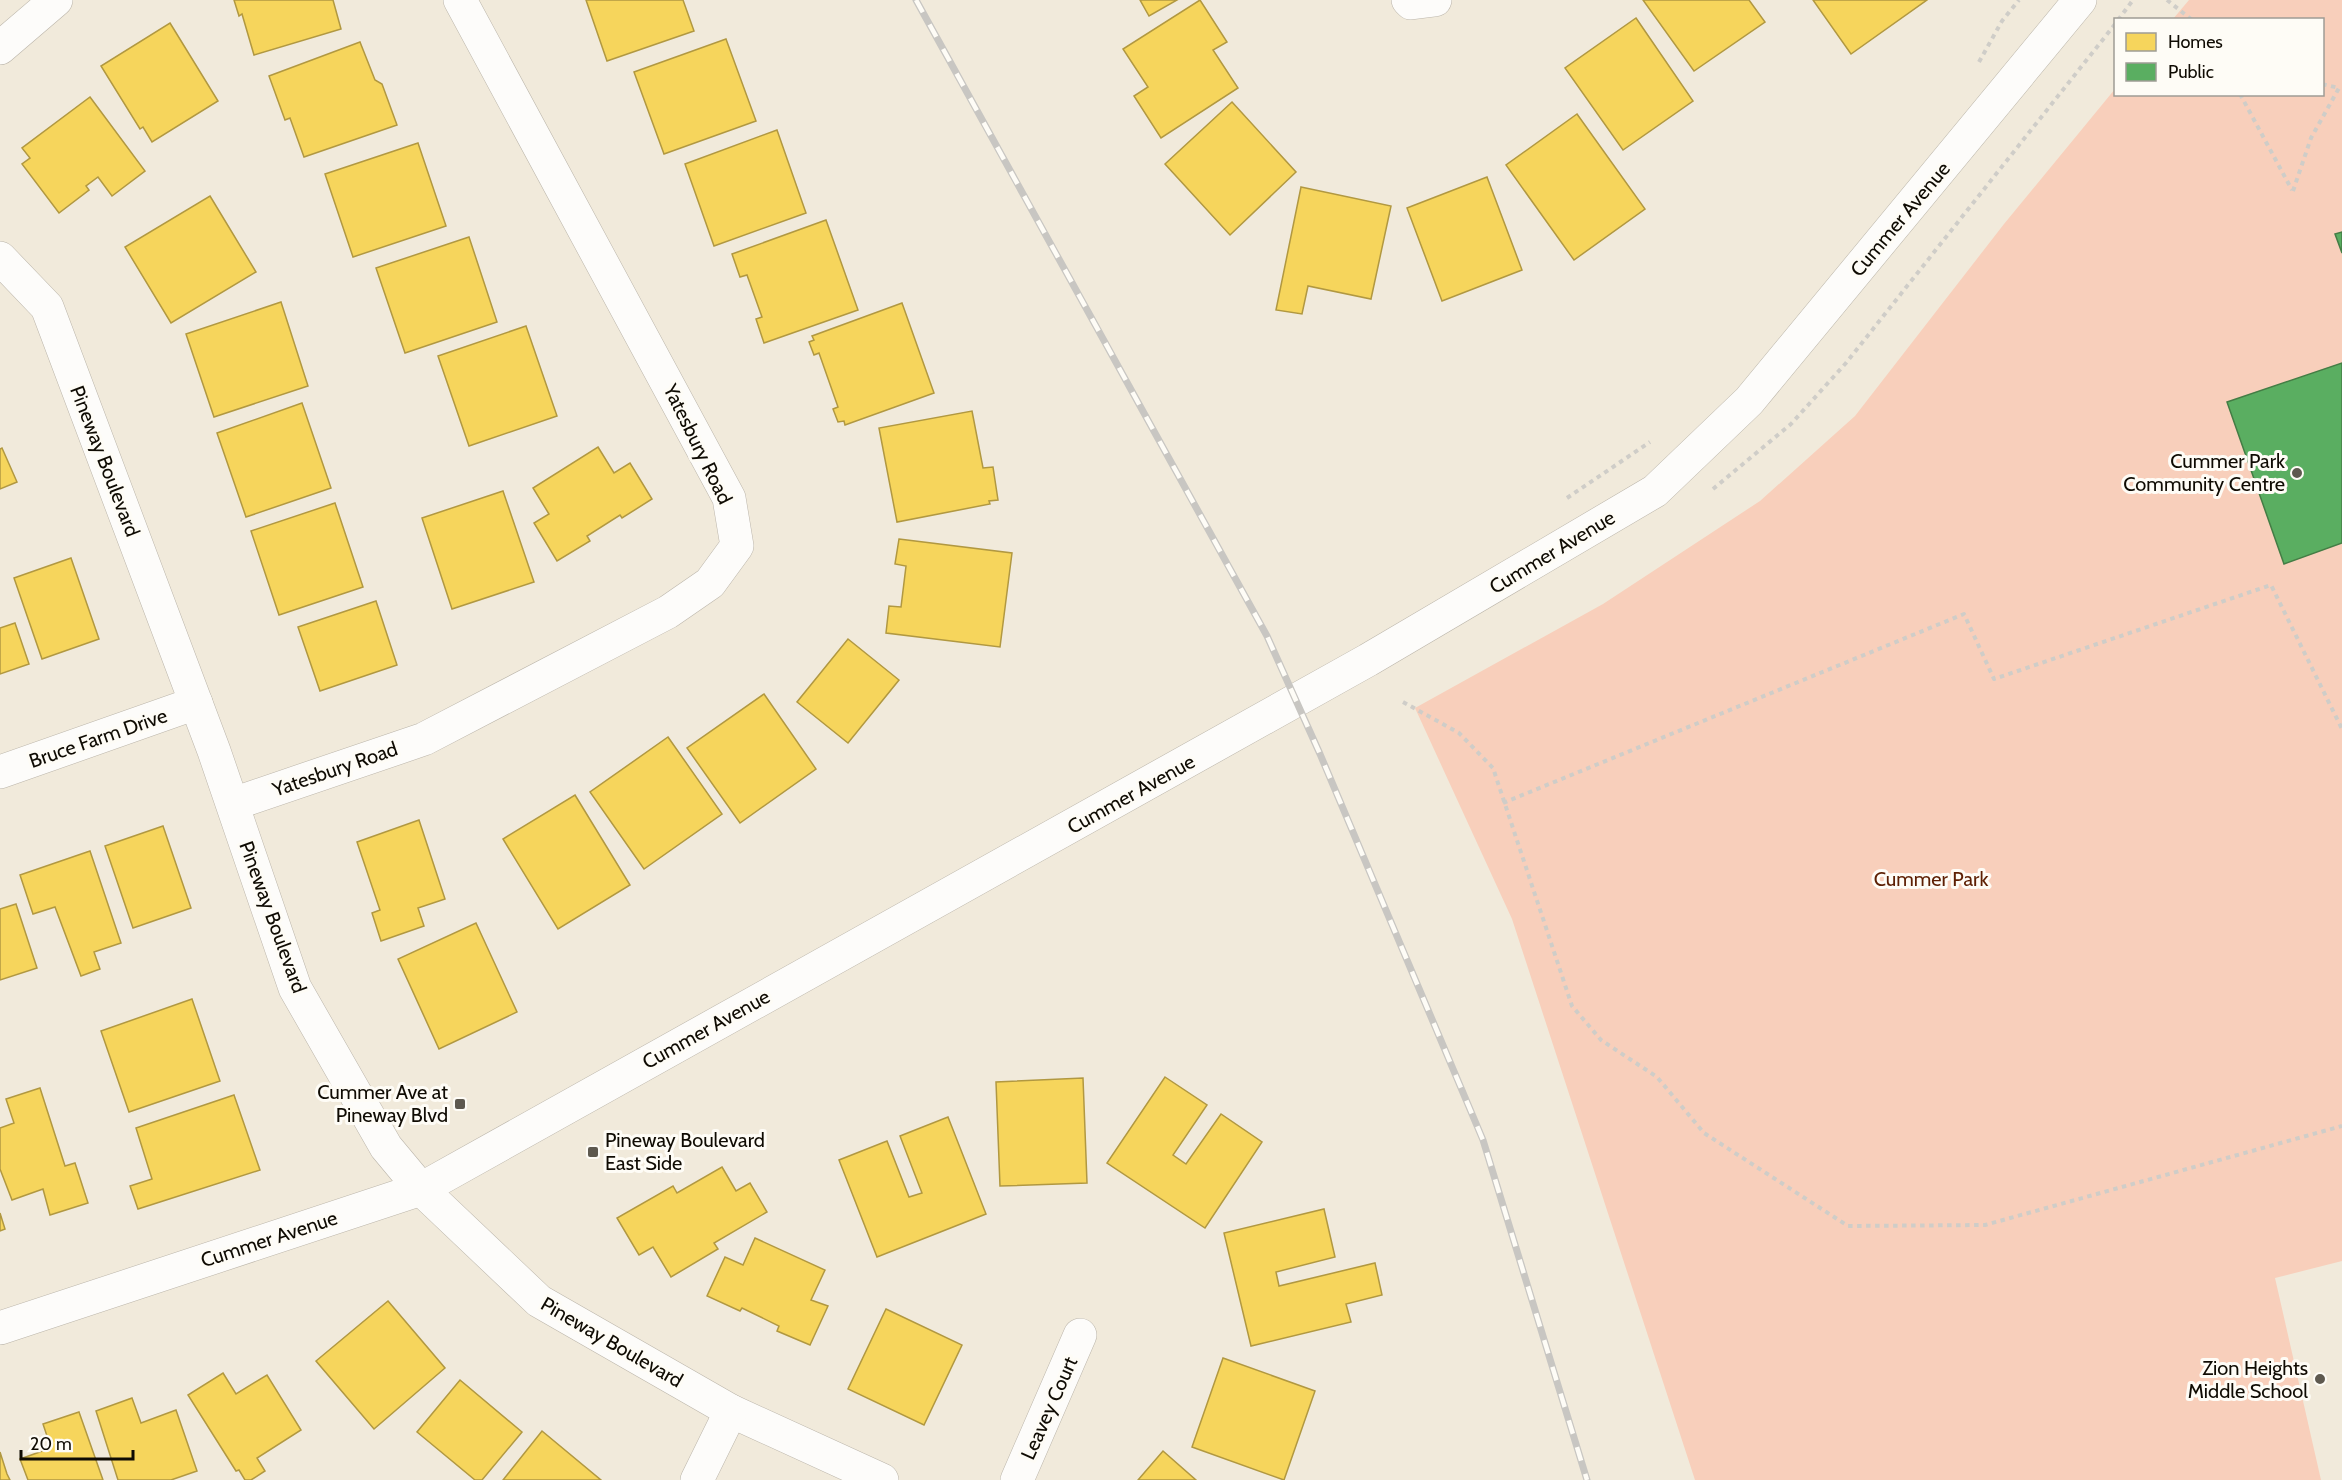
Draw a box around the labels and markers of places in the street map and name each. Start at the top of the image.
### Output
place label: Cummer Park Community Centre [2123,449,2285,496]
marker: Cummer Park Community Centre [2290,466,2304,480]
place label: Cummer Ave at Pineway Blvd [317,1080,448,1127]
marker: Cummer Ave at Pineway Blvd [453,1097,467,1111]
place label: Pineway Boulevard East Side [605,1128,765,1175]
marker: Pineway Boulevard East Side [586,1145,600,1159]
place label: Zion Heights Middle School [2188,1356,2308,1403]
marker: Zion Heights Middle School [2313,1372,2327,1386]

